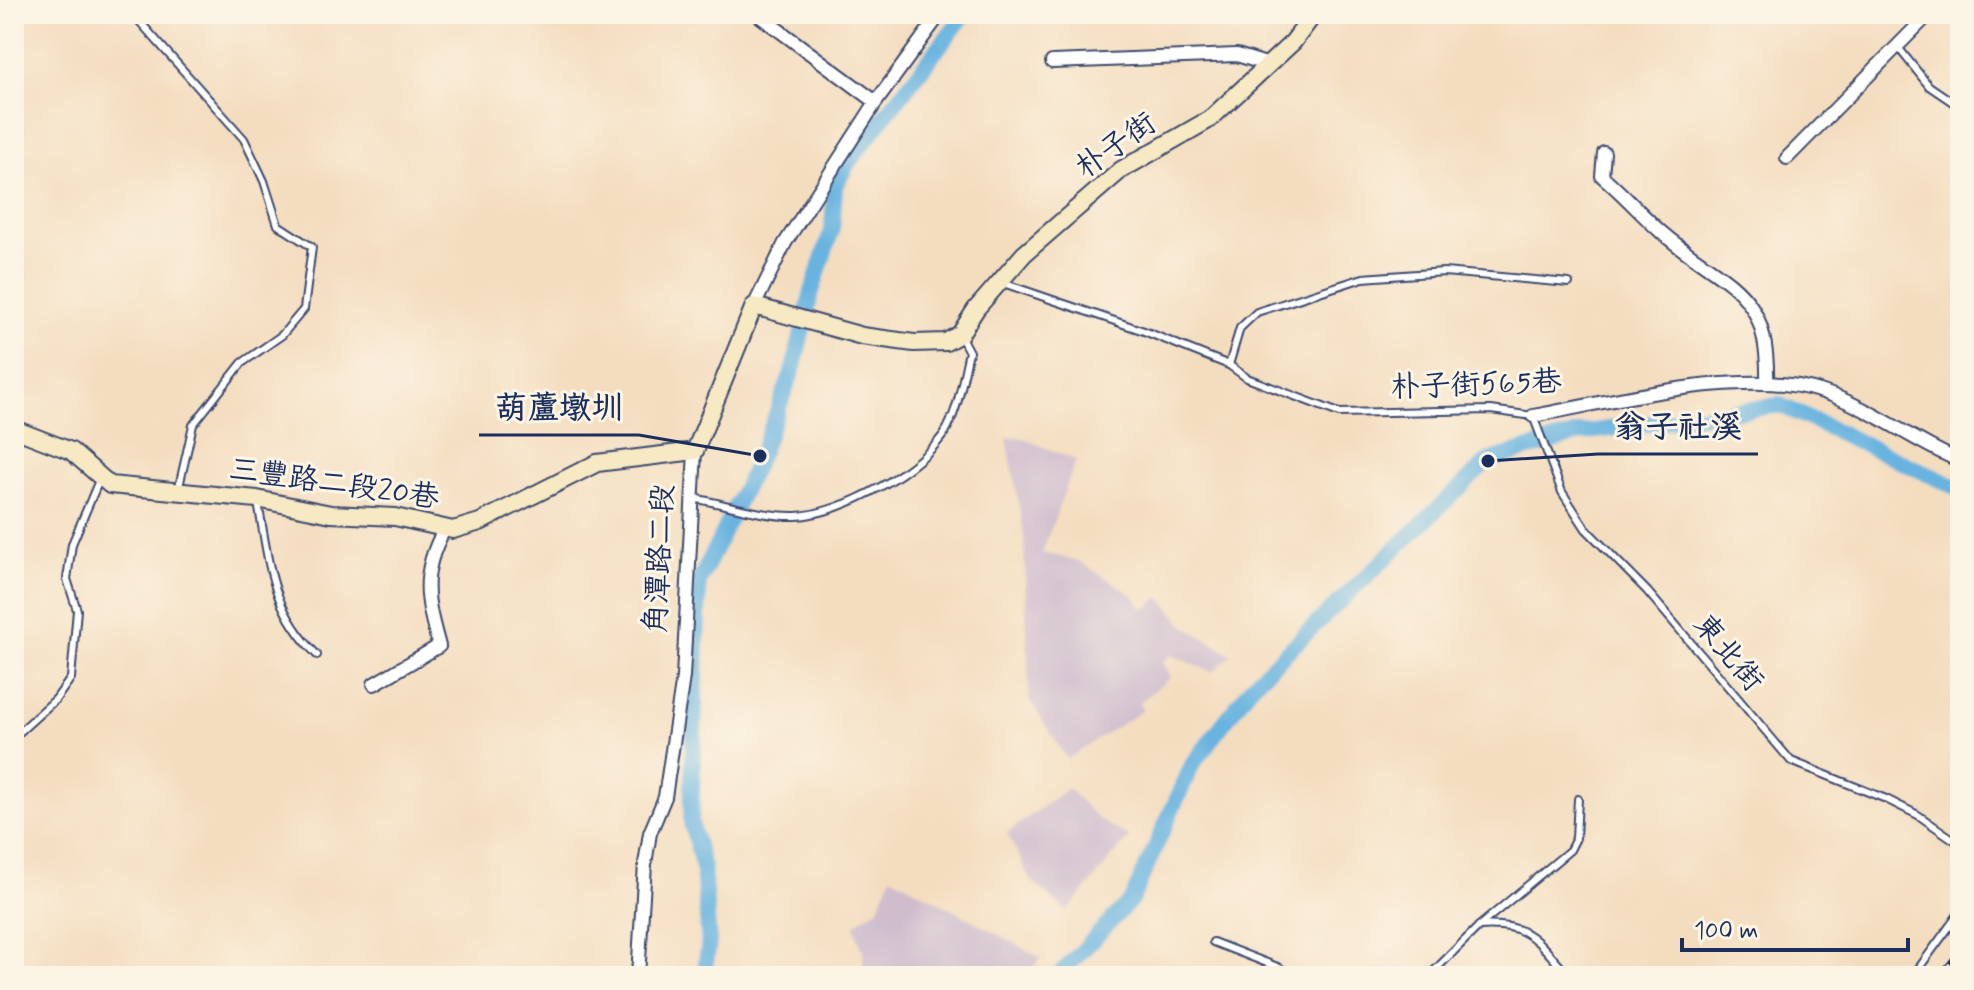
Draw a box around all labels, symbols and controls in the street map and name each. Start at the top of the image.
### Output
street label: 朴子街 [1068,104,1164,188]
street label: 朴子街565巷 [1390,363,1562,407]
callout: 葫蘆墩圳 [479,379,639,435]
text: 葫蘆墩圳 [495,388,623,430]
callout: 翁子社溪 [1598,398,1758,454]
text: 翁子社溪 [1614,407,1742,449]
street label: 三豐路二段20巷 [226,450,442,518]
street label: 角潭路二段 [637,483,683,635]
street label: 東北街 [1684,606,1772,700]
scale bar [1682,902,1908,952]
text: 100 m [1694,916,1758,947]

